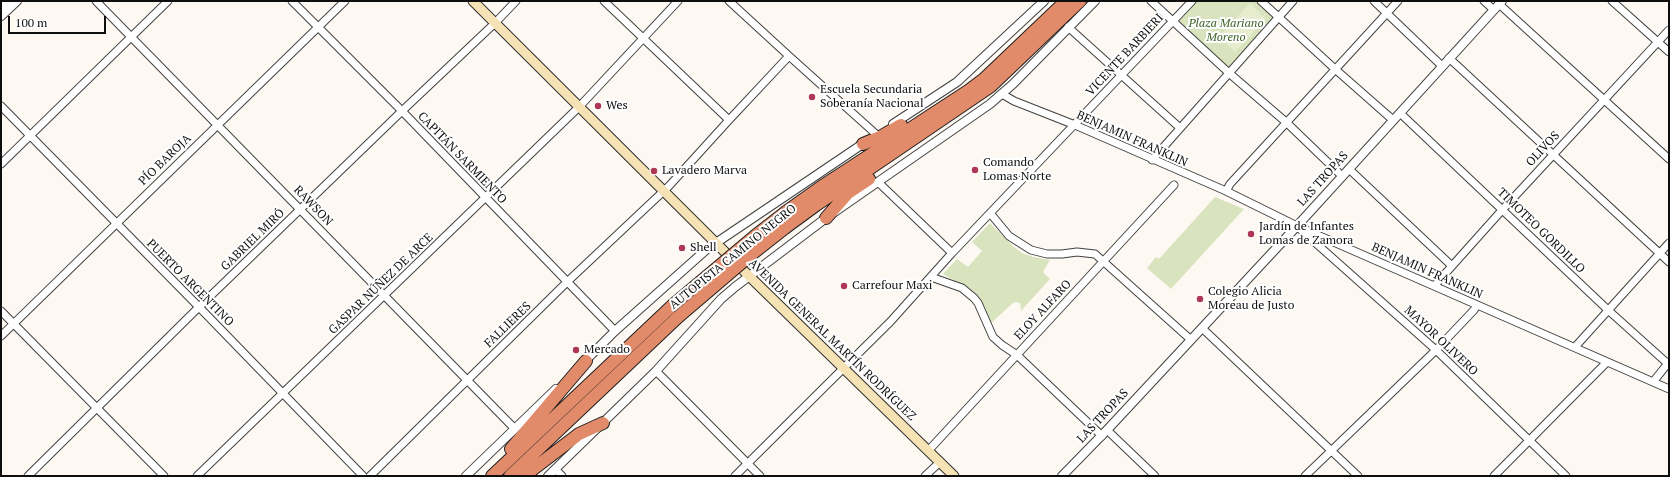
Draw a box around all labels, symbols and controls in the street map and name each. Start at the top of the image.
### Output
scale bar [10,8,108,34]
street label: VICENTE BARBIERI [1083,11,1167,99]
text: 100 m [15,15,47,30]
park label: Plaza Mariano Moreno [1188,17,1264,45]
place label: Escuela Secundaria Soberanía Nacional [820,83,924,111]
marker: Escuela Secundaria Soberanía Nacional [807,92,817,102]
place label: Wes [606,99,628,113]
marker: Wes [593,101,603,111]
street label: BENJAMIN FRANKLIN [1074,108,1190,170]
street label: CAPITÁN SARMIENTO [414,109,510,207]
street label: OLIVOS [1523,128,1563,170]
street label: PÍO BAROJA [136,131,194,189]
street label: LAS TROPAS [1295,149,1351,209]
place label: Comando Lomas Norte [983,156,1051,184]
place label: Lavadero Marva [662,164,747,178]
marker: Comando Lomas Norte [970,165,980,175]
marker: Lavadero Marva [649,166,659,176]
street label: RAWSON [290,183,336,229]
street label: TIMOTEO GORDILLO [1494,185,1588,277]
street label: AUTOPISTA CAMINO NEGRO [667,201,799,313]
street label: GABRIEL MIRÓ [218,206,288,274]
place label: Jardín de Infantes Lomas de Zamora [1259,220,1354,248]
marker: Jardín de Infantes Lomas de Zamora [1246,229,1256,239]
street label: GASPAR NÚÑEZ DE ARCE [326,230,436,338]
street label: PUERTO ARGENTINO [144,237,236,329]
street label: BENJAMIN FRANKLIN [1369,240,1485,302]
place label: Shell [690,241,717,255]
marker: Shell [677,243,687,253]
street label: AVENIDA GENERAL MARTÍN RODRÍGUEZ [745,256,919,424]
street label: ELOY ALFARO [1011,277,1075,343]
place label: Carrefour Maxi [852,279,932,293]
marker: Carrefour Maxi [839,281,849,291]
place label: Colegio Alicia Moreau de Justo [1208,285,1294,313]
marker: Colegio Alicia Moreau de Justo [1195,294,1205,304]
street label: FALLIERES [482,299,534,351]
street label: MAYOR OLIVERO [1401,303,1481,379]
place label: Mercado [584,343,630,357]
marker: Mercado [571,345,581,355]
street label: LAS TROPAS [1074,386,1132,446]

